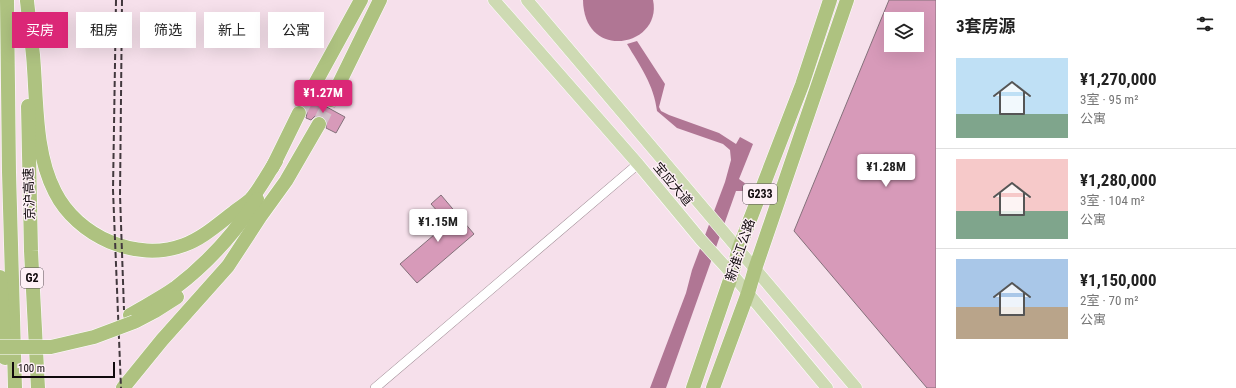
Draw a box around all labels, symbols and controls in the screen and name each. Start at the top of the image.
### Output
chip: 买房 [12,12,68,48]
chip: 租房 [76,12,132,48]
chip: 筛选 [140,12,196,48]
chip: 新上 [204,12,260,48]
chip: 公寓 [268,12,324,48]
map controls [884,12,924,52]
button: layers [884,12,924,52]
icon: filters [1194,13,1216,35]
text: 3套房源 [956,16,1016,36]
text: ¥1,270,000 [1080,69,1157,89]
icon: home [988,74,1036,122]
pin: ¥1.27M [290,80,356,114]
text: ¥1.27M [303,85,343,100]
text: 3室 · 95 m² [1080,92,1138,107]
text: 公寓 [1080,111,1106,126]
pin: ¥1.28M [853,154,919,188]
street label: 宝应大道 [651,159,695,209]
text: ¥1.28M [866,159,906,174]
street label: 京沪高速 [21,168,37,220]
text: ¥1,280,000 [1080,170,1157,190]
icon: home [988,175,1036,223]
road number: G233 [743,184,777,204]
text: 3室 · 104 m² [1080,193,1145,208]
pin: ¥1.15M [405,209,471,243]
text: 公寓 [1080,212,1106,227]
text: ¥1.15M [418,214,458,229]
street label: 新淮江公路 [722,217,758,283]
road number: G2 [21,268,43,288]
text: ¥1,150,000 [1080,270,1157,290]
icon: home [988,275,1036,323]
text: 2室 · 70 m² [1080,293,1138,308]
text: 公寓 [1080,312,1106,327]
scale bar [12,360,115,379]
text: 100 m [18,362,45,375]

